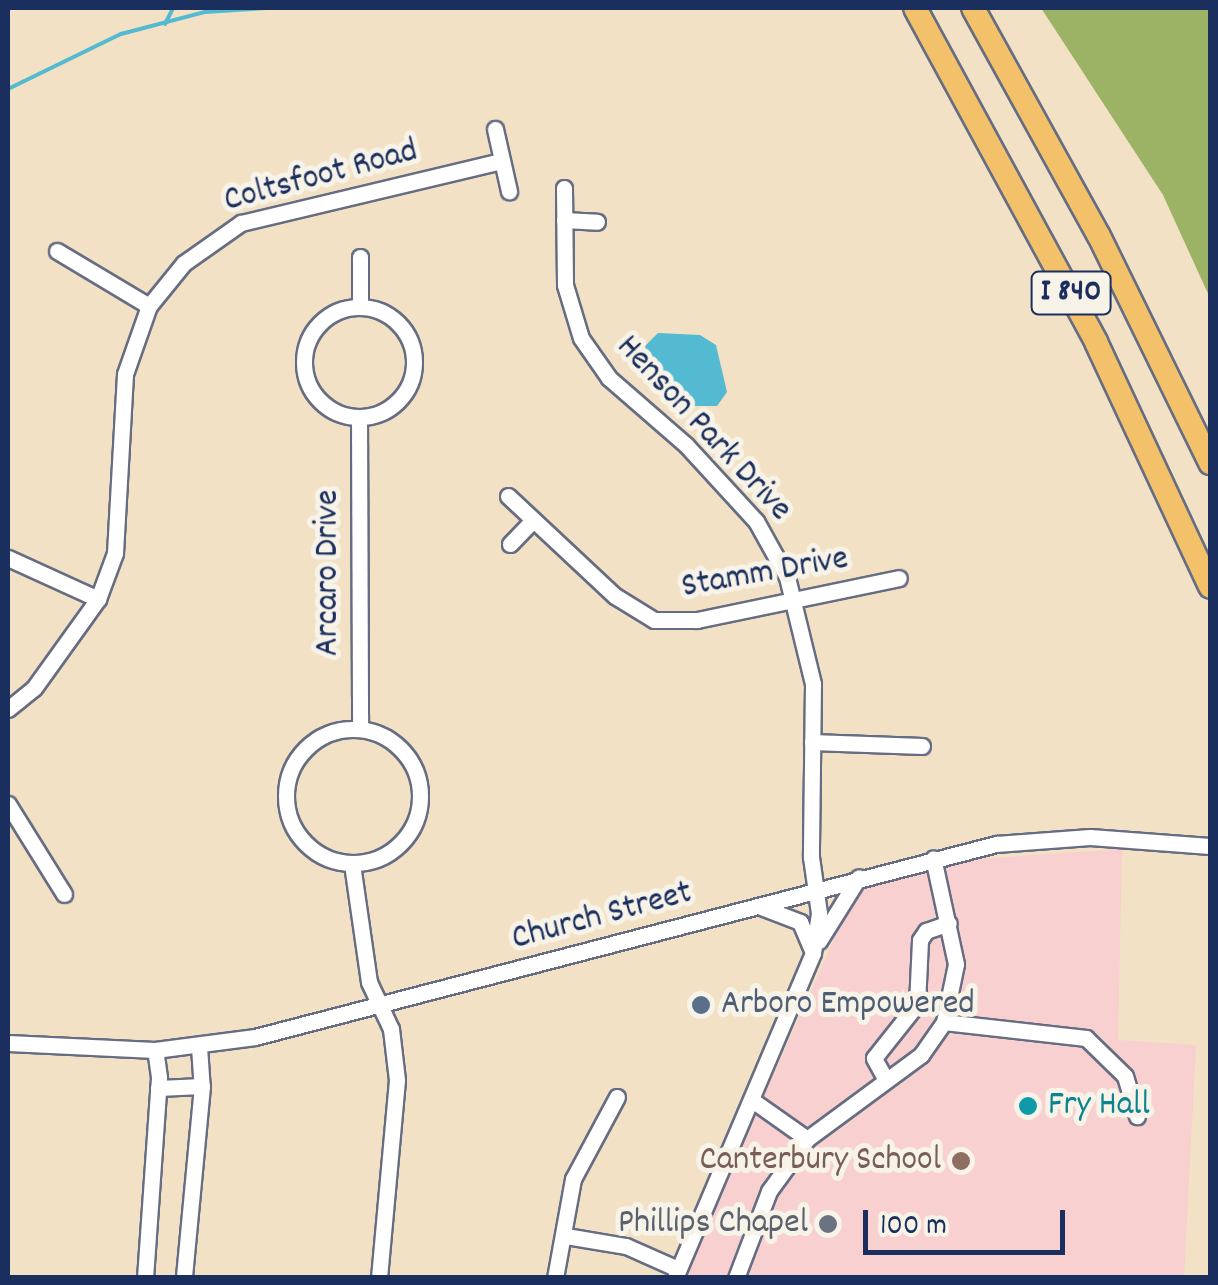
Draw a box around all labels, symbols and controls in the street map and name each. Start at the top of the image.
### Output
street label: Coltsfoot Road [220,131,422,223]
road number: I 840 [1028,266,1114,320]
street label: Henson Park Drive [606,327,800,531]
street label: Arcaro Drive [308,490,350,656]
street label: Stamm Drive [678,539,852,609]
street label: Church Street [507,873,697,961]
place label: Arboro Empowered [721,984,975,1026]
marker: Arboro Empowered [690,994,712,1016]
place label: Fry Hall [1048,1085,1150,1127]
marker: Fry Hall [1017,1095,1039,1117]
place label: Canterbury School [699,1140,941,1182]
marker: Canterbury School [950,1150,972,1172]
scale bar [868,1190,1070,1252]
place label: Phillips Chapel [618,1203,808,1245]
text: 100 m [880,1206,947,1249]
marker: Phillips Chapel [817,1213,839,1235]

